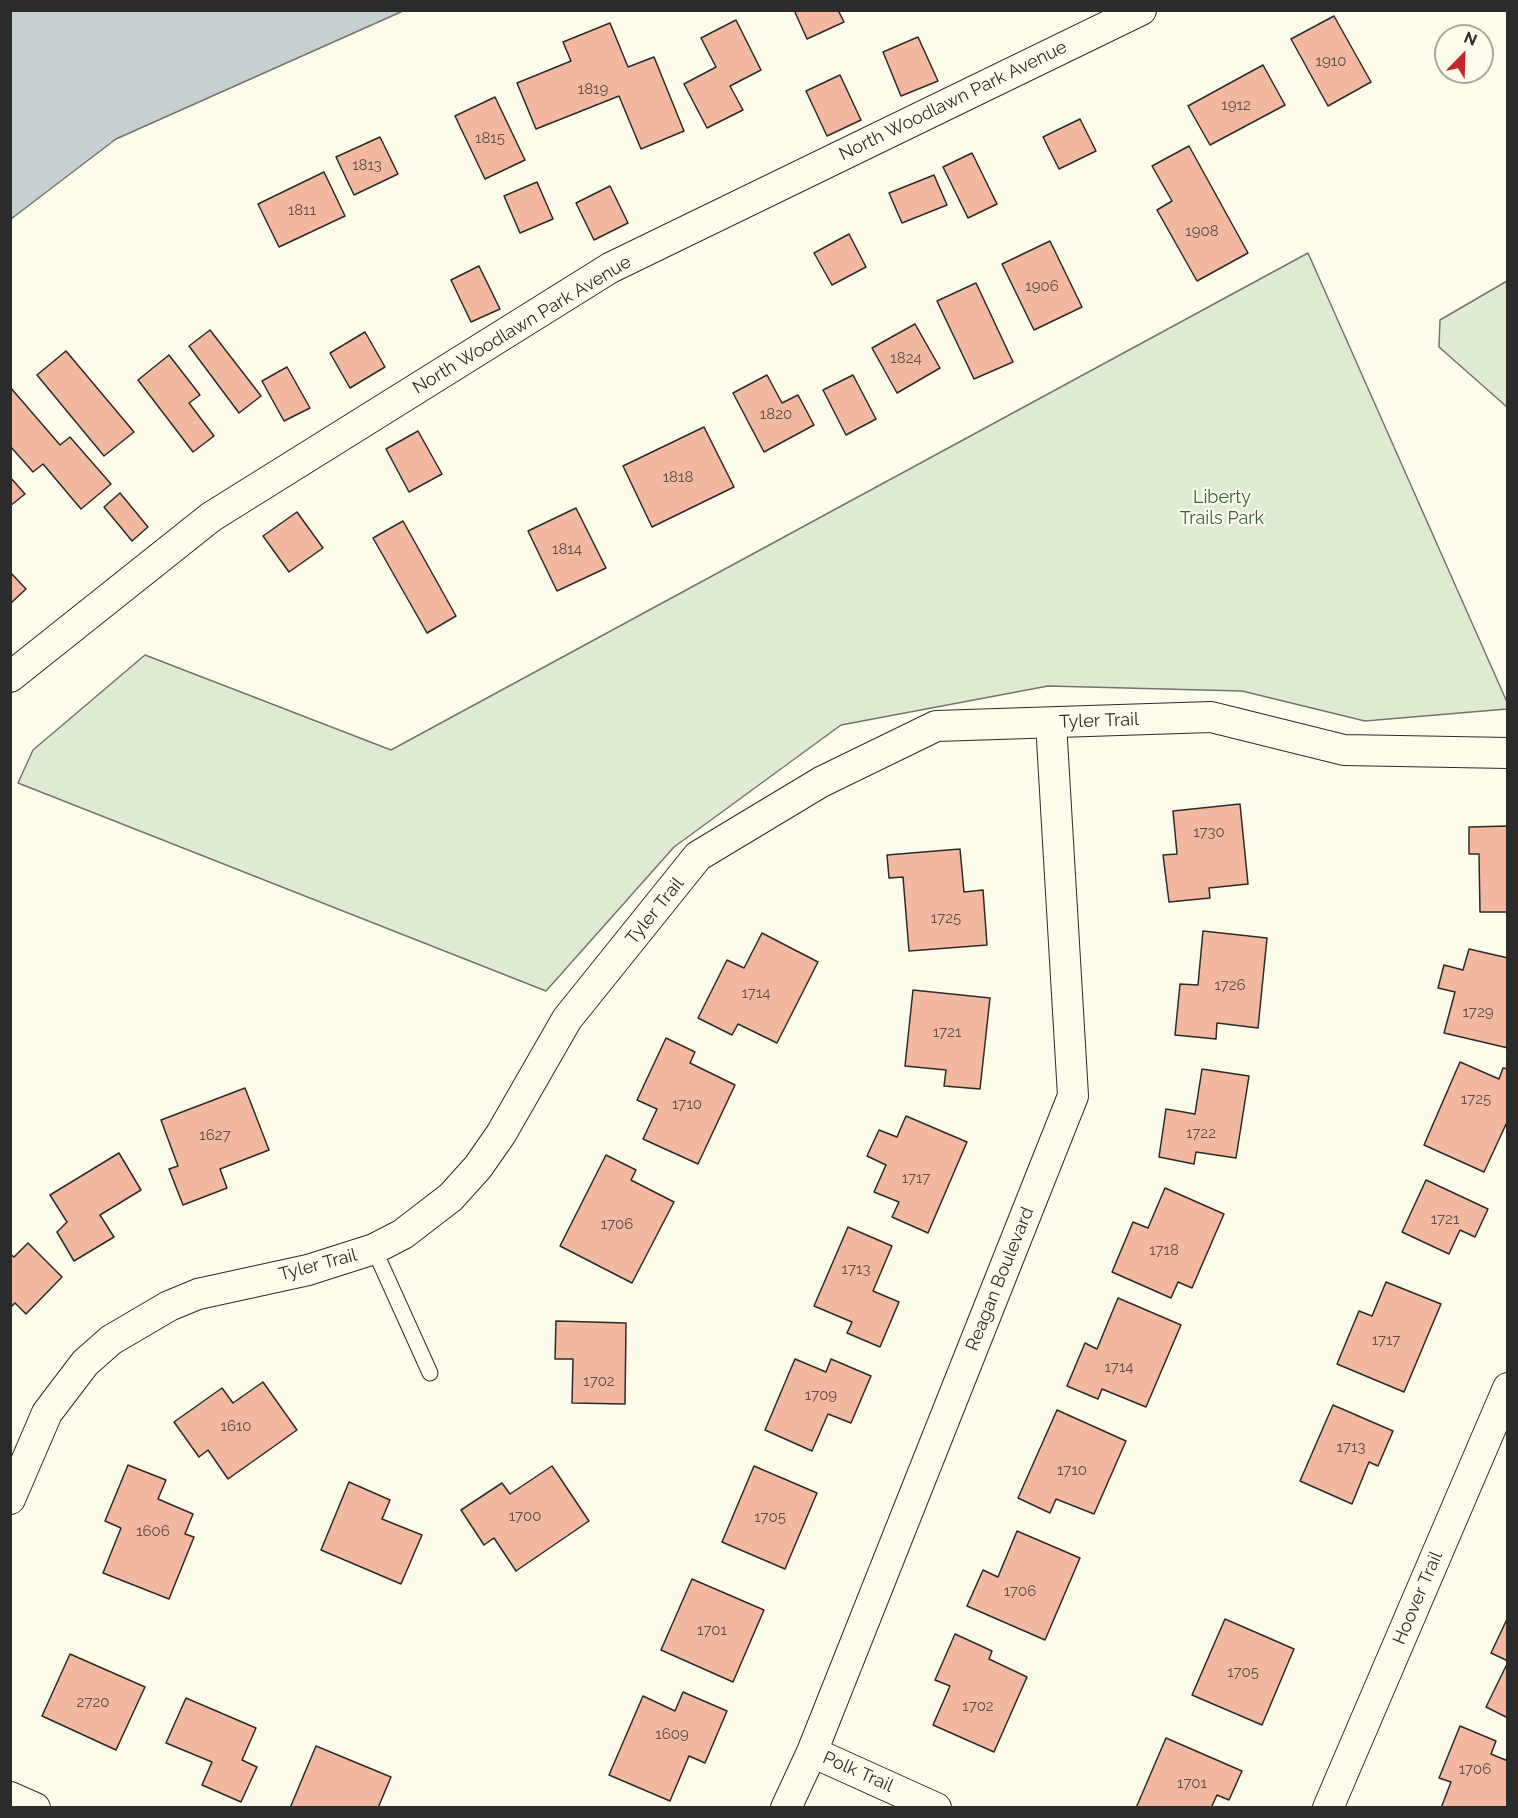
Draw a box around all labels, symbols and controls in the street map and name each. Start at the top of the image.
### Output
north arrow [1434,24,1494,84]
text: N [1461,28,1480,50]
street label: North Woodlawn Park Avenue [836,36,1070,166]
house number: 1910 [1316,52,1346,70]
house number: 1819 [578,80,608,98]
house number: 1912 [1221,96,1251,114]
house number: 1815 [475,129,505,147]
house number: 1813 [352,156,382,174]
house number: 1811 [288,201,316,219]
house number: 1908 [1185,222,1219,240]
street label: North Woodlawn Park Avenue [409,251,635,399]
house number: 1906 [1025,277,1059,295]
house number: 1824 [890,349,922,367]
house number: 1820 [760,405,792,423]
house number: 1818 [663,468,693,486]
park label: Liberty Trails Park [1180,487,1264,530]
house number: 1814 [552,540,582,558]
street label: Tyler Trail [1059,709,1139,733]
house number: 1730 [1193,823,1225,841]
street label: Tyler Trail [621,873,689,949]
house number: 1725 [931,909,961,927]
house number: 1726 [1214,976,1246,994]
house number: 1714 [742,984,770,1002]
house number: 1729 [1463,1003,1493,1021]
house number: 1721 [933,1023,961,1041]
house number: 1725 [1461,1090,1491,1108]
house number: 1710 [672,1095,702,1113]
house number: 1722 [1186,1124,1216,1142]
house number: 1627 [199,1126,231,1144]
house number: 1717 [902,1169,930,1187]
street label: Reagan Boulevard [961,1204,1039,1354]
house number: 1721 [1431,1210,1459,1228]
house number: 1706 [601,1215,633,1233]
house number: 1718 [1149,1241,1179,1259]
street label: Tyler Trail [277,1244,359,1286]
house number: 1713 [842,1260,870,1278]
house number: 1717 [1372,1331,1400,1349]
house number: 1714 [1105,1358,1133,1376]
house number: 1702 [583,1372,615,1390]
house number: 1709 [805,1386,837,1404]
house number: 1610 [220,1417,252,1435]
house number: 1713 [1337,1438,1365,1456]
house number: 1710 [1057,1461,1087,1479]
house number: 1700 [509,1507,541,1525]
house number: 1705 [754,1508,786,1526]
house number: 1606 [136,1522,170,1540]
street label: Hoover Trail [1389,1548,1447,1648]
house number: 1706 [1004,1582,1036,1600]
house number: 1701 [697,1621,727,1639]
house number: 1705 [1227,1663,1259,1681]
house number: 2720 [77,1693,109,1711]
house number: 1702 [962,1697,994,1715]
house number: 1609 [655,1725,689,1743]
street label: Polk Trail [819,1747,897,1797]
house number: 1706 [1459,1760,1491,1778]
house number: 1701 [1177,1774,1207,1792]

